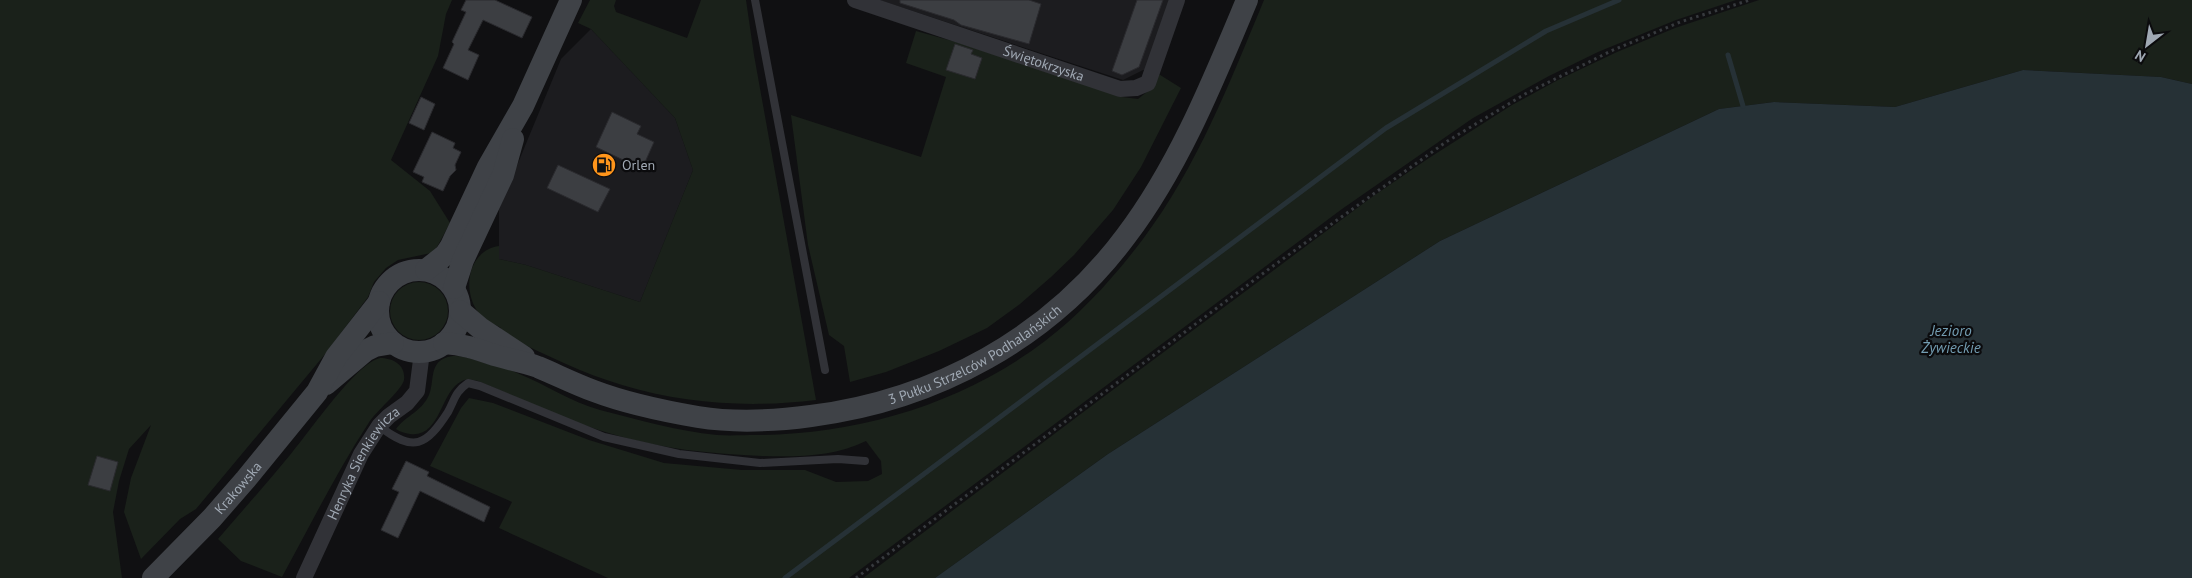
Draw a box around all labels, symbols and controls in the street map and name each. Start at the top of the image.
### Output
north arrow [2122,20,2172,70]
street label: Świętokrzyska [1001,41,1087,85]
text: N [2132,46,2149,66]
fuel station icon: Orlen [591,152,617,178]
place label: Orlen [622,156,655,174]
street label: 3 Pułku Strzelców Podhalańskich [886,301,1065,408]
water label: Jezioro Żywieckie [1920,321,1981,357]
street label: Henryka Sienkiewicza [323,402,403,523]
street label: Krakowska [210,458,266,518]

